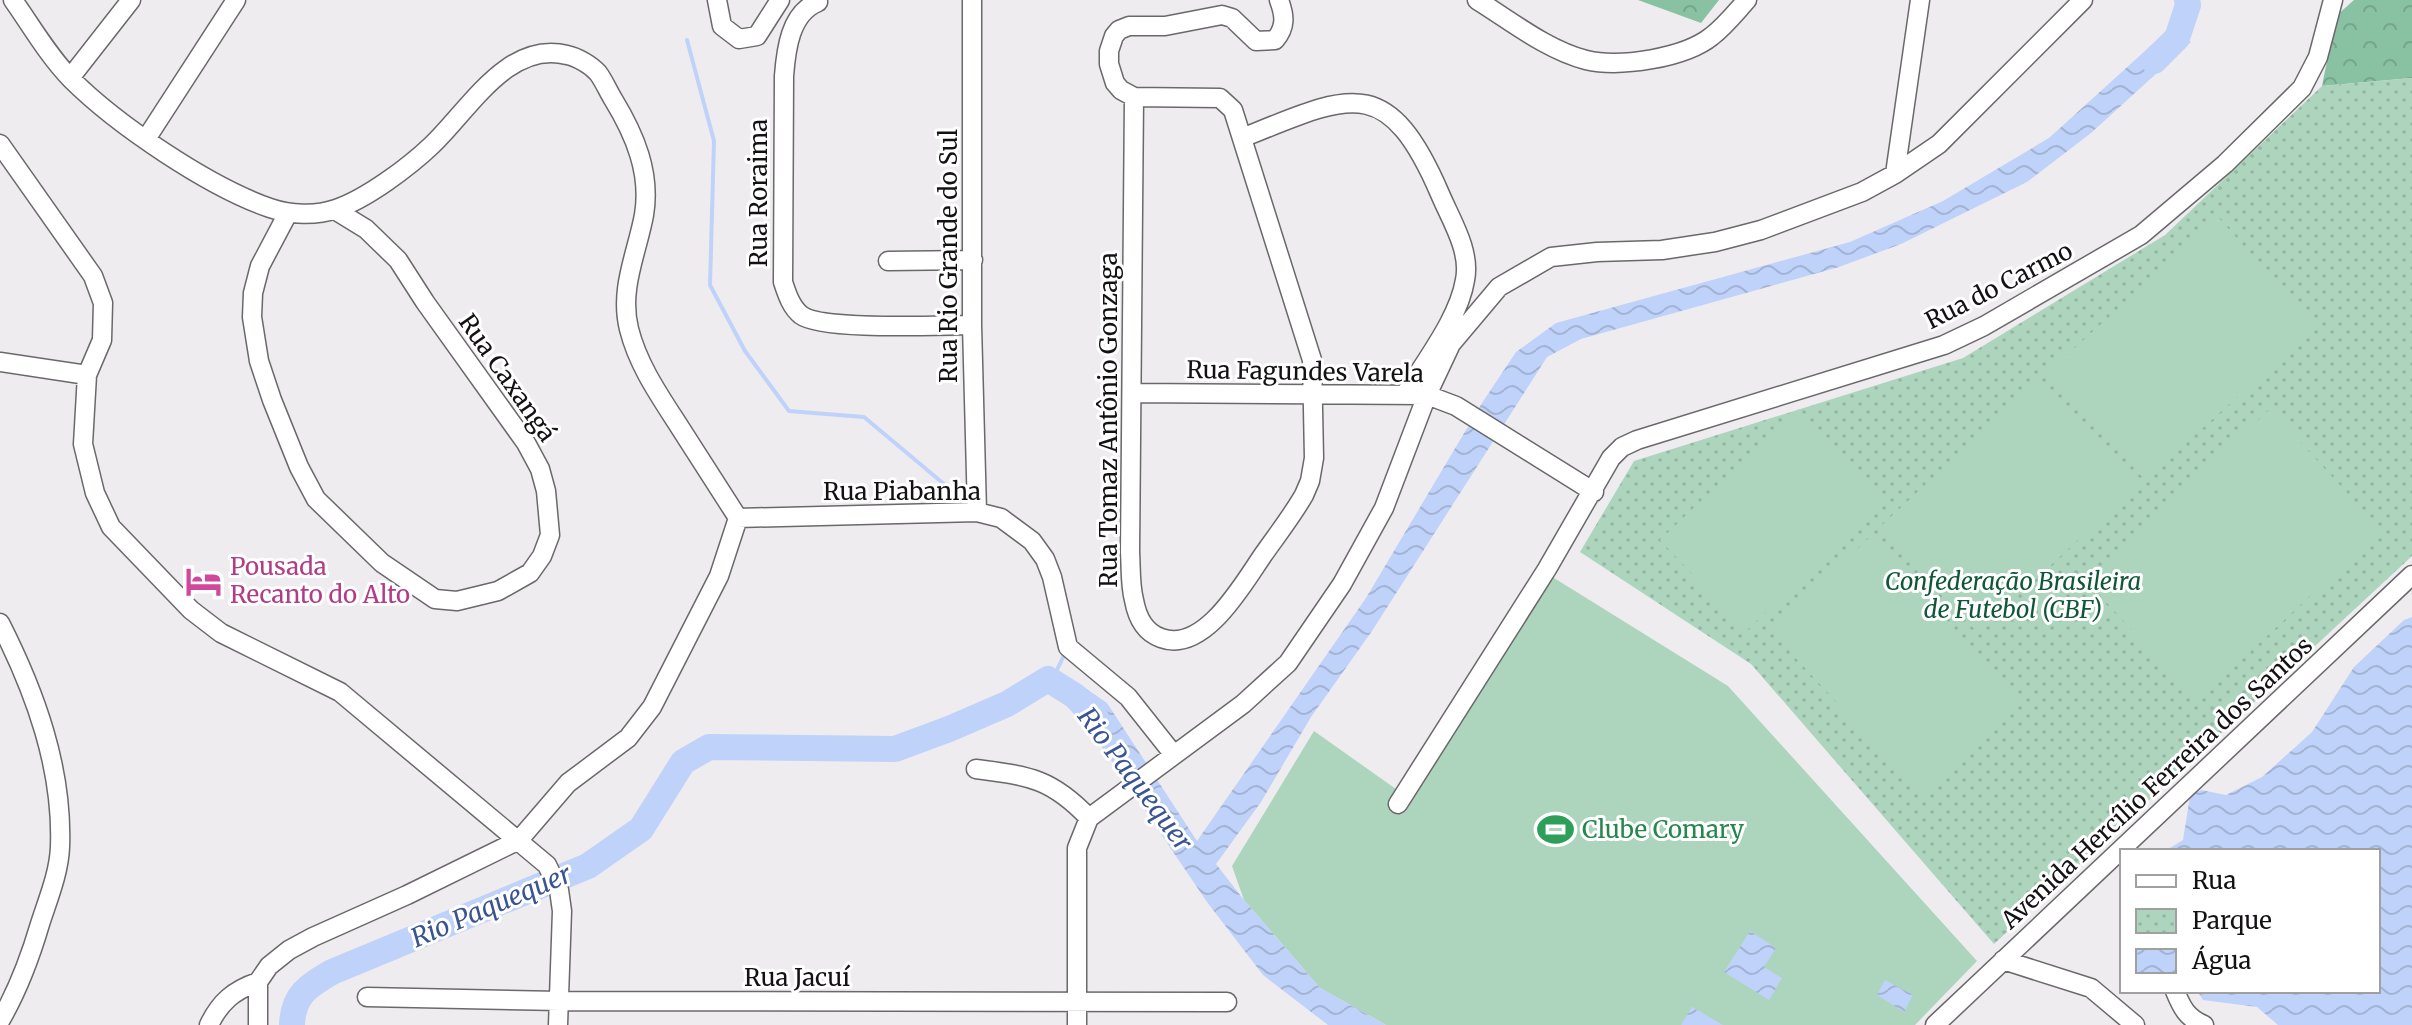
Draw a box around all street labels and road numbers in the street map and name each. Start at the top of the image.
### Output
street label: Rua Roraima [743,119,774,267]
street label: Rua Rio Grande do Sul [933,129,964,383]
street label: Rua do Carmo [1920,235,2078,336]
street label: Rua Tomaz Antônio Gonzaga [1093,252,1124,588]
street label: Rua Caxangá [452,308,563,448]
street label: Rua Fagundes Varela [1186,354,1424,389]
street label: Rua Piabanha [823,476,981,507]
street label: Avenida Hercílio Ferreira dos Santos [1994,630,2319,936]
street label: Rua Jacuí [744,962,851,993]

